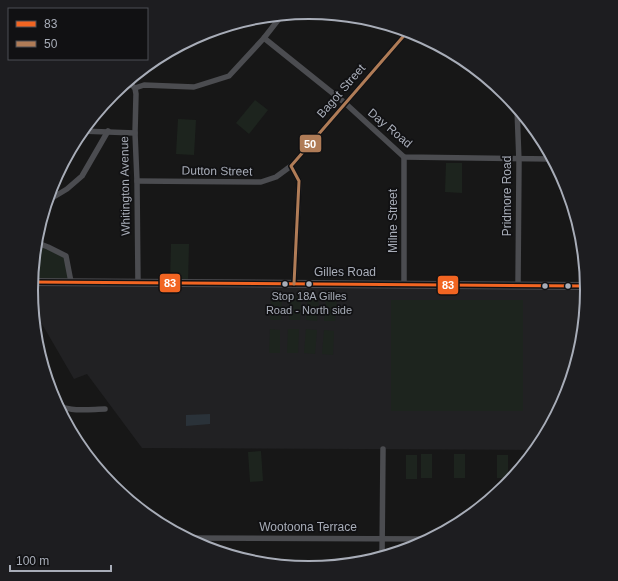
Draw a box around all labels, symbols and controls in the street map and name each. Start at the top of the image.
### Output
legend [8,8,148,60]
text: 83 [44,17,58,31]
text: 50 [44,37,58,51]
street label: Bagot Street [314,61,369,121]
street label: Day Road [365,105,415,151]
line badge: 50 [299,134,322,153]
street label: Whitington Avenue [117,136,133,236]
text: 50 [304,138,316,150]
street label: Pridmore Road [500,156,514,236]
street label: Dutton Street [182,163,253,179]
street label: Milne Street [386,188,400,253]
street label: Gilles Road [314,265,376,279]
line badge: 83 [159,273,181,293]
line badge: 83 [437,275,459,295]
text: 83 [164,277,176,289]
unlabelled marker [280,279,290,289]
marker: Stop 18A Gilles Road - North side [304,279,314,289]
text: 83 [442,279,454,291]
unlabelled marker [540,281,550,291]
unlabelled marker [563,281,573,291]
place label: Stop 18A Gilles Road - North side [266,290,352,316]
street label: Wootoona Terrace [259,520,357,534]
scale bar [10,547,111,573]
text: 100 m [16,554,49,568]

